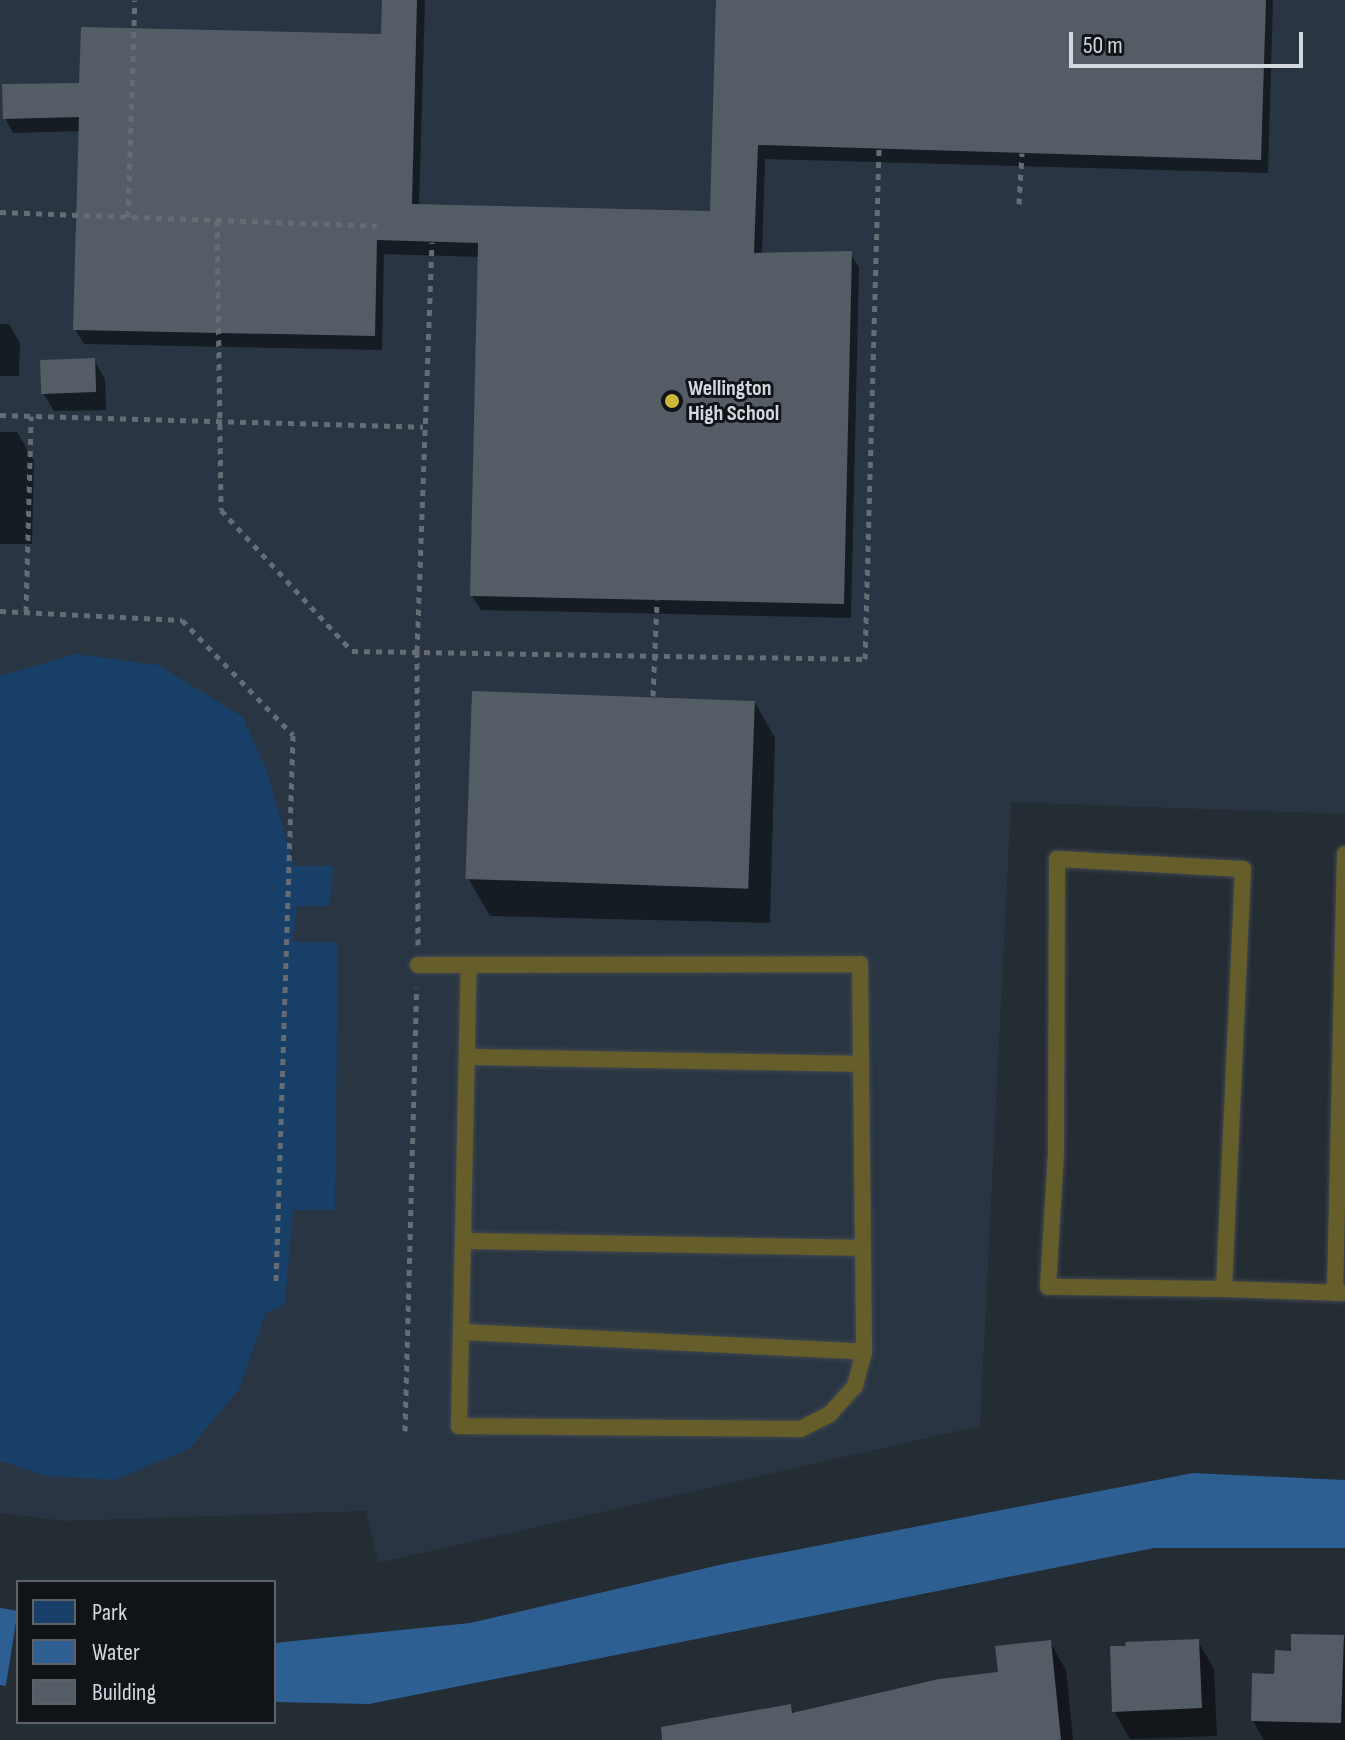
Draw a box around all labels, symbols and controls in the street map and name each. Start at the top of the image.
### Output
scale bar [1073,16,1307,66]
text: 50 m [1083,31,1123,60]
place label: Wellington High School [688,375,779,426]
marker: Wellington High School [663,392,681,410]
legend [16,1580,276,1724]
text: Park [92,1598,127,1627]
text: Water [92,1638,140,1667]
text: Building [92,1678,156,1707]

